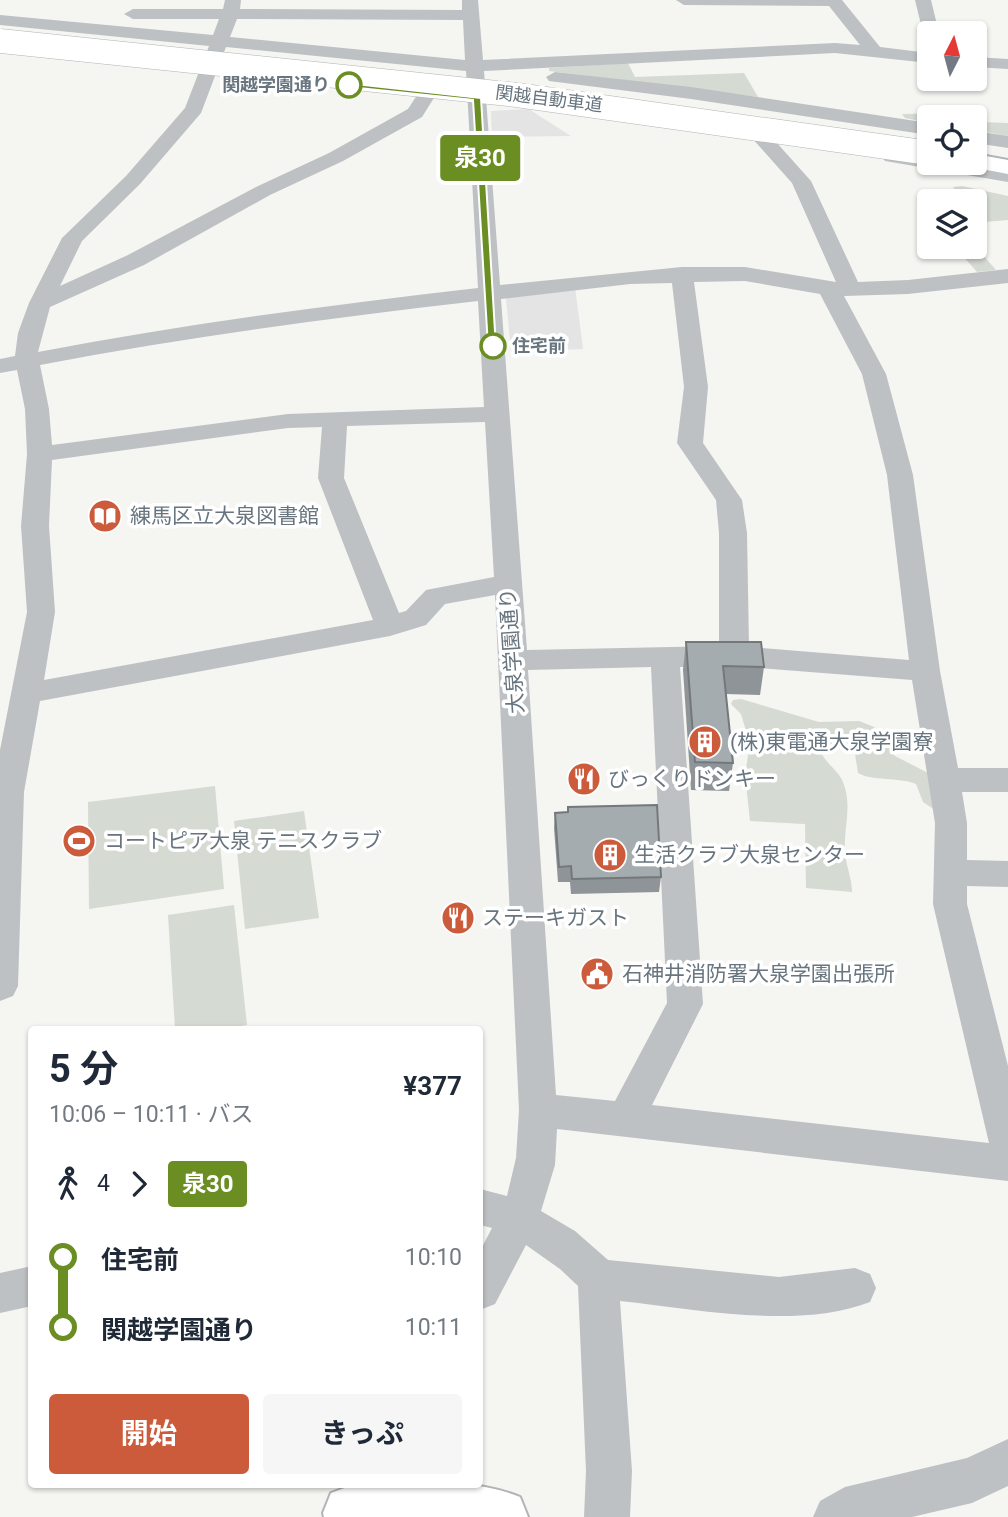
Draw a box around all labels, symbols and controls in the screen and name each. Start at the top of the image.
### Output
north arrow [917,21,987,91]
map controls [917,21,987,259]
marker: 関越学園通り [336,72,362,98]
place label: 関越学園通り [222,74,330,95]
street label: 関越自動車道 [494,82,604,116]
button: locate [917,105,987,175]
line badge: 泉30 [440,135,520,181]
text: 泉30 [454,144,506,172]
button: layers [917,189,987,259]
marker: 住宅前 [480,333,506,359]
place label: 住宅前 [512,335,566,356]
library icon: 練馬区立大泉図書館 [86,497,124,535]
place label: 練馬区立大泉図書館 [130,504,319,528]
street label: 大泉学園通り [496,587,528,715]
building icon: (株)東電通大泉学園寮 [686,723,724,761]
place label: (株)東電通大泉学園寮 [730,730,934,754]
restaurant icon: びっくりドンキー [565,760,603,798]
place label: びっくりドンキー [608,767,776,791]
sports icon: コートピア大泉 テニスクラブ [60,822,98,860]
place label: コートピア大泉 テニスクラブ [104,829,382,853]
building icon: 生活クラブ大泉センター [591,836,629,874]
place label: 生活クラブ大泉センター [634,843,865,867]
restaurant icon: ステーキガスト [439,899,477,937]
place label: ステーキガスト [482,906,629,930]
public building icon: 石神井消防署大泉学園出張所 [578,955,616,993]
place label: 石神井消防署大泉学園出張所 [622,962,895,986]
text: 5 分 [49,1047,118,1091]
text: ¥377 [403,1071,462,1101]
text: 10:06 – 10:11 · バス [49,1101,253,1128]
icon: walk [49,1165,87,1203]
icon: forward [120,1165,158,1203]
text: 4 [97,1170,110,1197]
text: 泉30 [182,1170,233,1198]
text: 10:10 [405,1244,462,1271]
text: 住宅前 [101,1245,179,1275]
text: 10:11 [405,1314,462,1341]
text: 関越学園通り [101,1315,257,1345]
button: 開始 [49,1394,249,1474]
button: きっぷ [263,1394,462,1474]

